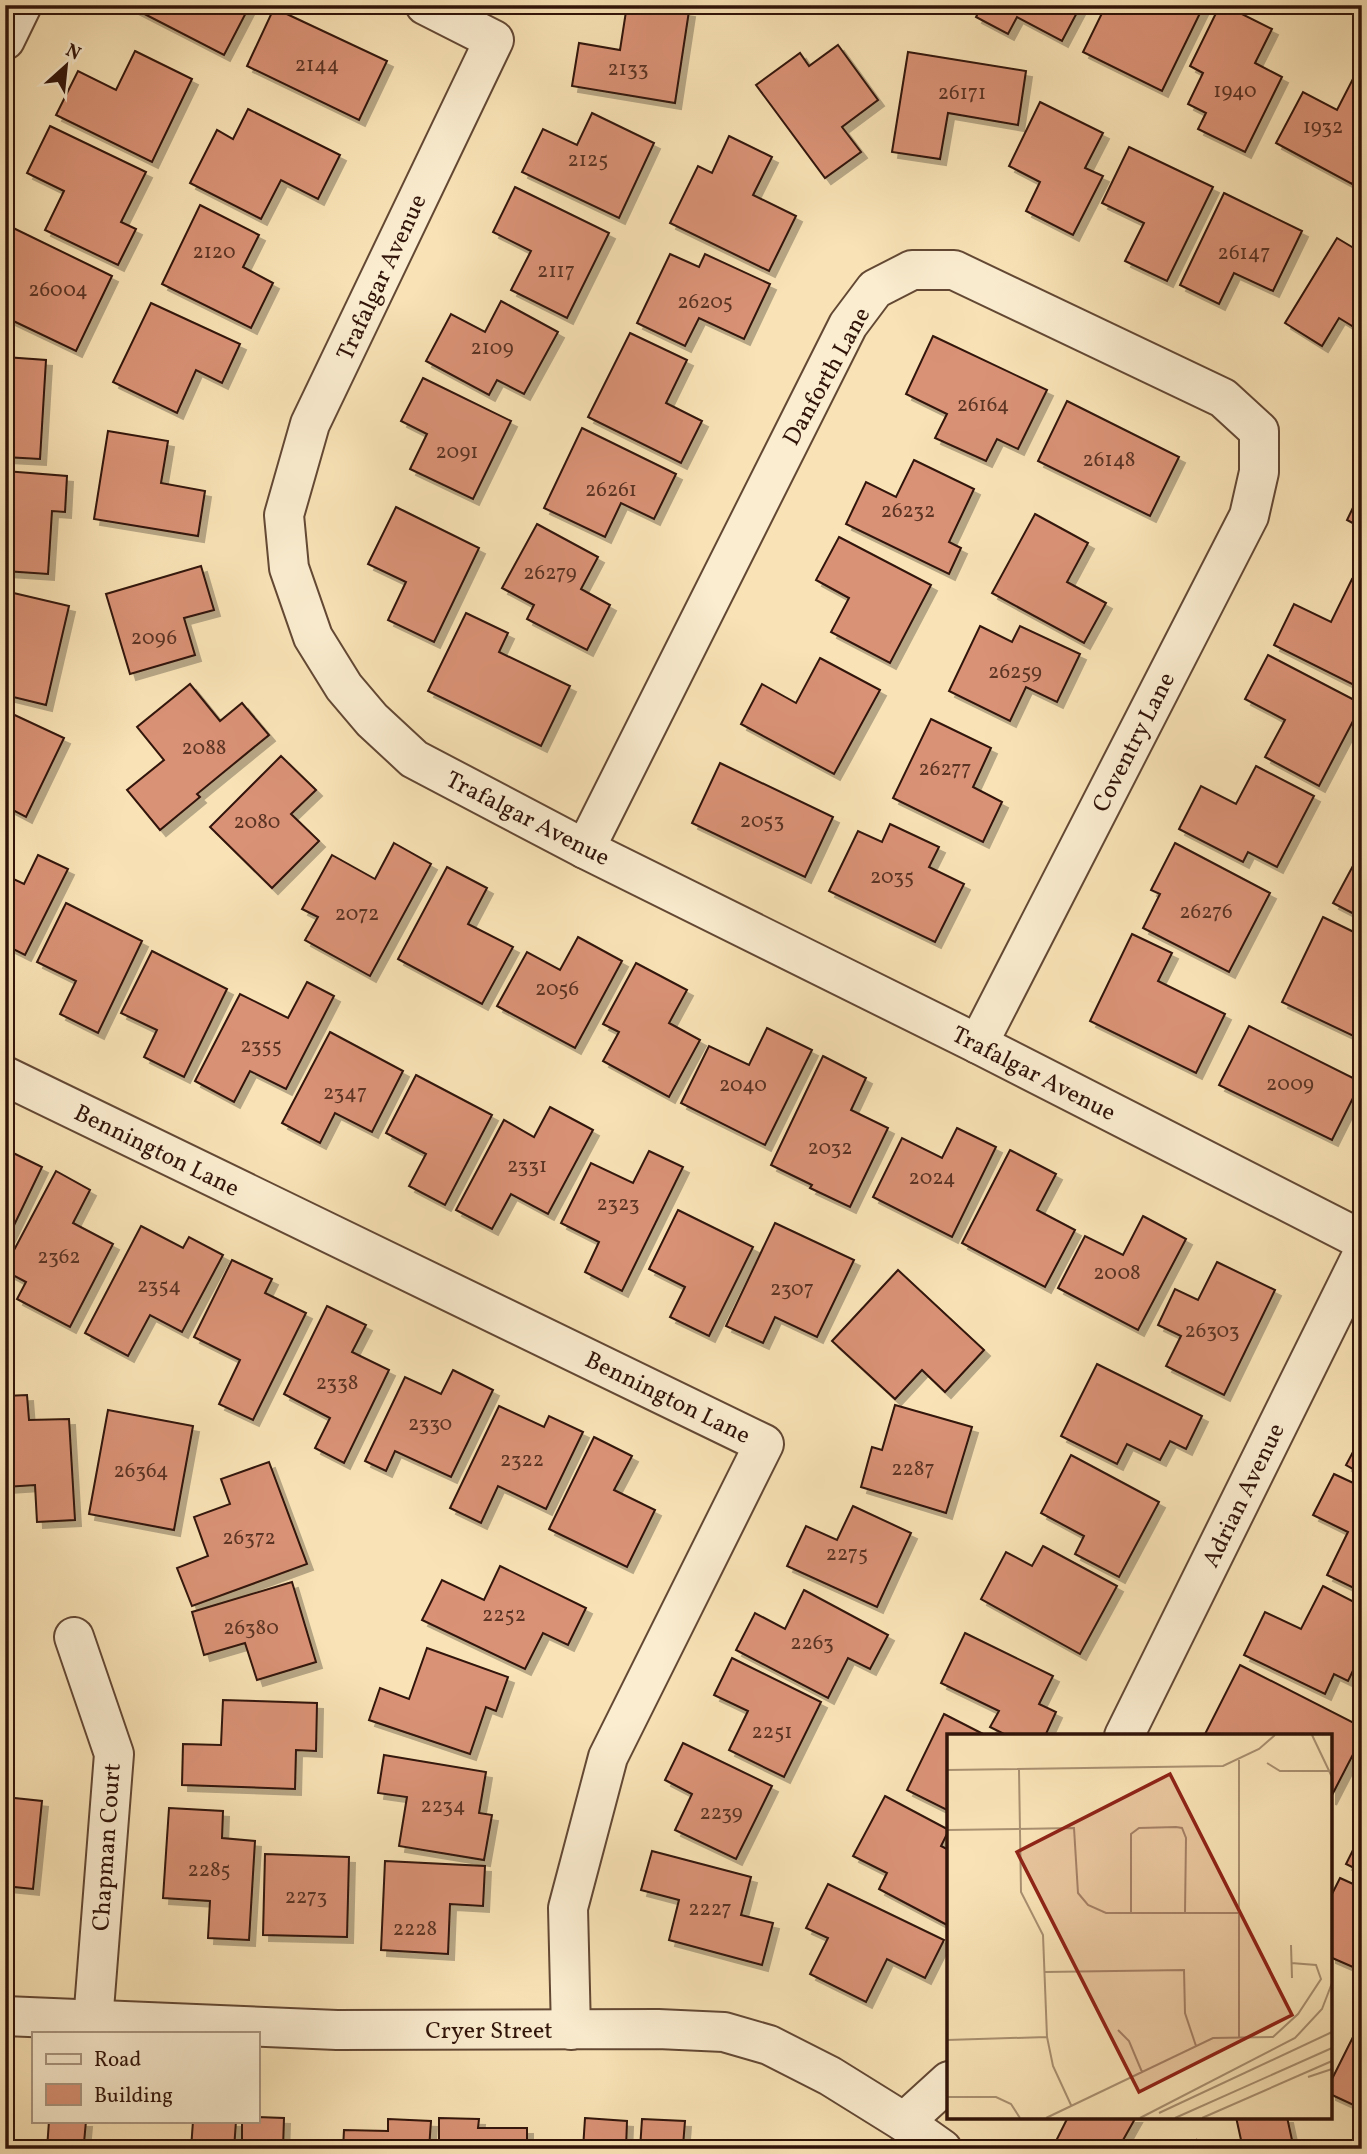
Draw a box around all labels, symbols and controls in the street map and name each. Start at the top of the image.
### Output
north arrow [32,32,102,102]
text: N [61,38,85,67]
house number: 2144 [295,51,339,80]
house number: 2133 [608,55,648,84]
house number: 1940 [1213,77,1257,106]
house number: 26171 [938,79,986,108]
house number: 1932 [1303,113,1343,142]
house number: 2125 [568,146,608,175]
street label: Trafalgar Avenue [329,189,436,367]
house number: 2120 [192,238,236,267]
house number: 26147 [1218,239,1270,268]
house number: 2117 [537,257,575,286]
house number: 26004 [28,276,88,305]
house number: 26205 [677,288,733,317]
street label: Danforth Lane [776,302,880,452]
house number: 2109 [470,334,514,363]
house number: 26164 [957,391,1009,420]
house number: 2091 [436,438,478,467]
house number: 26148 [1083,446,1135,475]
house number: 26261 [585,476,637,505]
house number: 26232 [881,497,935,526]
house number: 26279 [523,559,577,588]
house number: 2096 [131,624,177,653]
house number: 26259 [988,658,1042,687]
street label: Coventry Lane [1085,667,1185,819]
house number: 2088 [181,734,227,763]
house number: 26277 [918,755,972,784]
street label: Trafalgar Avenue [439,764,615,876]
house number: 2053 [740,807,784,836]
house number: 2080 [234,808,280,837]
house number: 2035 [870,863,914,892]
house number: 26276 [1179,898,1233,927]
house number: 2072 [335,900,379,929]
house number: 2056 [535,975,579,1004]
street label: Trafalgar Avenue [945,1019,1121,1131]
house number: 2355 [240,1032,282,1061]
house number: 2009 [1266,1070,1314,1099]
house number: 2040 [719,1071,767,1100]
house number: 2347 [323,1079,367,1108]
street label: Bennington Lane [68,1097,244,1207]
house number: 2032 [807,1134,853,1163]
house number: 2331 [507,1152,547,1181]
house number: 2024 [909,1164,955,1193]
house number: 2323 [597,1190,639,1219]
house number: 2362 [37,1243,81,1272]
house number: 2008 [1093,1259,1141,1288]
house number: 2354 [137,1272,181,1301]
house number: 2307 [770,1275,814,1304]
house number: 26303 [1185,1317,1239,1346]
street label: Bennington Lane [579,1344,755,1454]
house number: 2338 [316,1369,358,1398]
house number: 2330 [408,1410,452,1439]
street label: Adrian Avenue [1195,1418,1294,1574]
house number: 2322 [500,1446,544,1475]
house number: 2287 [891,1455,935,1484]
house number: 26364 [114,1457,168,1486]
house number: 26372 [222,1524,276,1553]
house number: 2275 [826,1540,868,1569]
house number: 2252 [482,1601,526,1630]
house number: 26380 [223,1614,279,1643]
house number: 2263 [790,1629,834,1658]
house number: 2251 [752,1718,792,1747]
inset map [947,1734,1332,2119]
street label: Chapman Court [85,1762,131,1932]
house number: 2234 [420,1792,466,1821]
house number: 2239 [699,1799,743,1828]
house number: 2285 [187,1856,231,1885]
house number: 2273 [285,1883,327,1912]
house number: 2227 [688,1895,732,1924]
house number: 2228 [393,1915,437,1944]
street label: Cryer Street [425,2015,553,2049]
legend [32,2032,259,2122]
text: Road [94,2046,141,2075]
text: Building [94,2082,173,2111]

